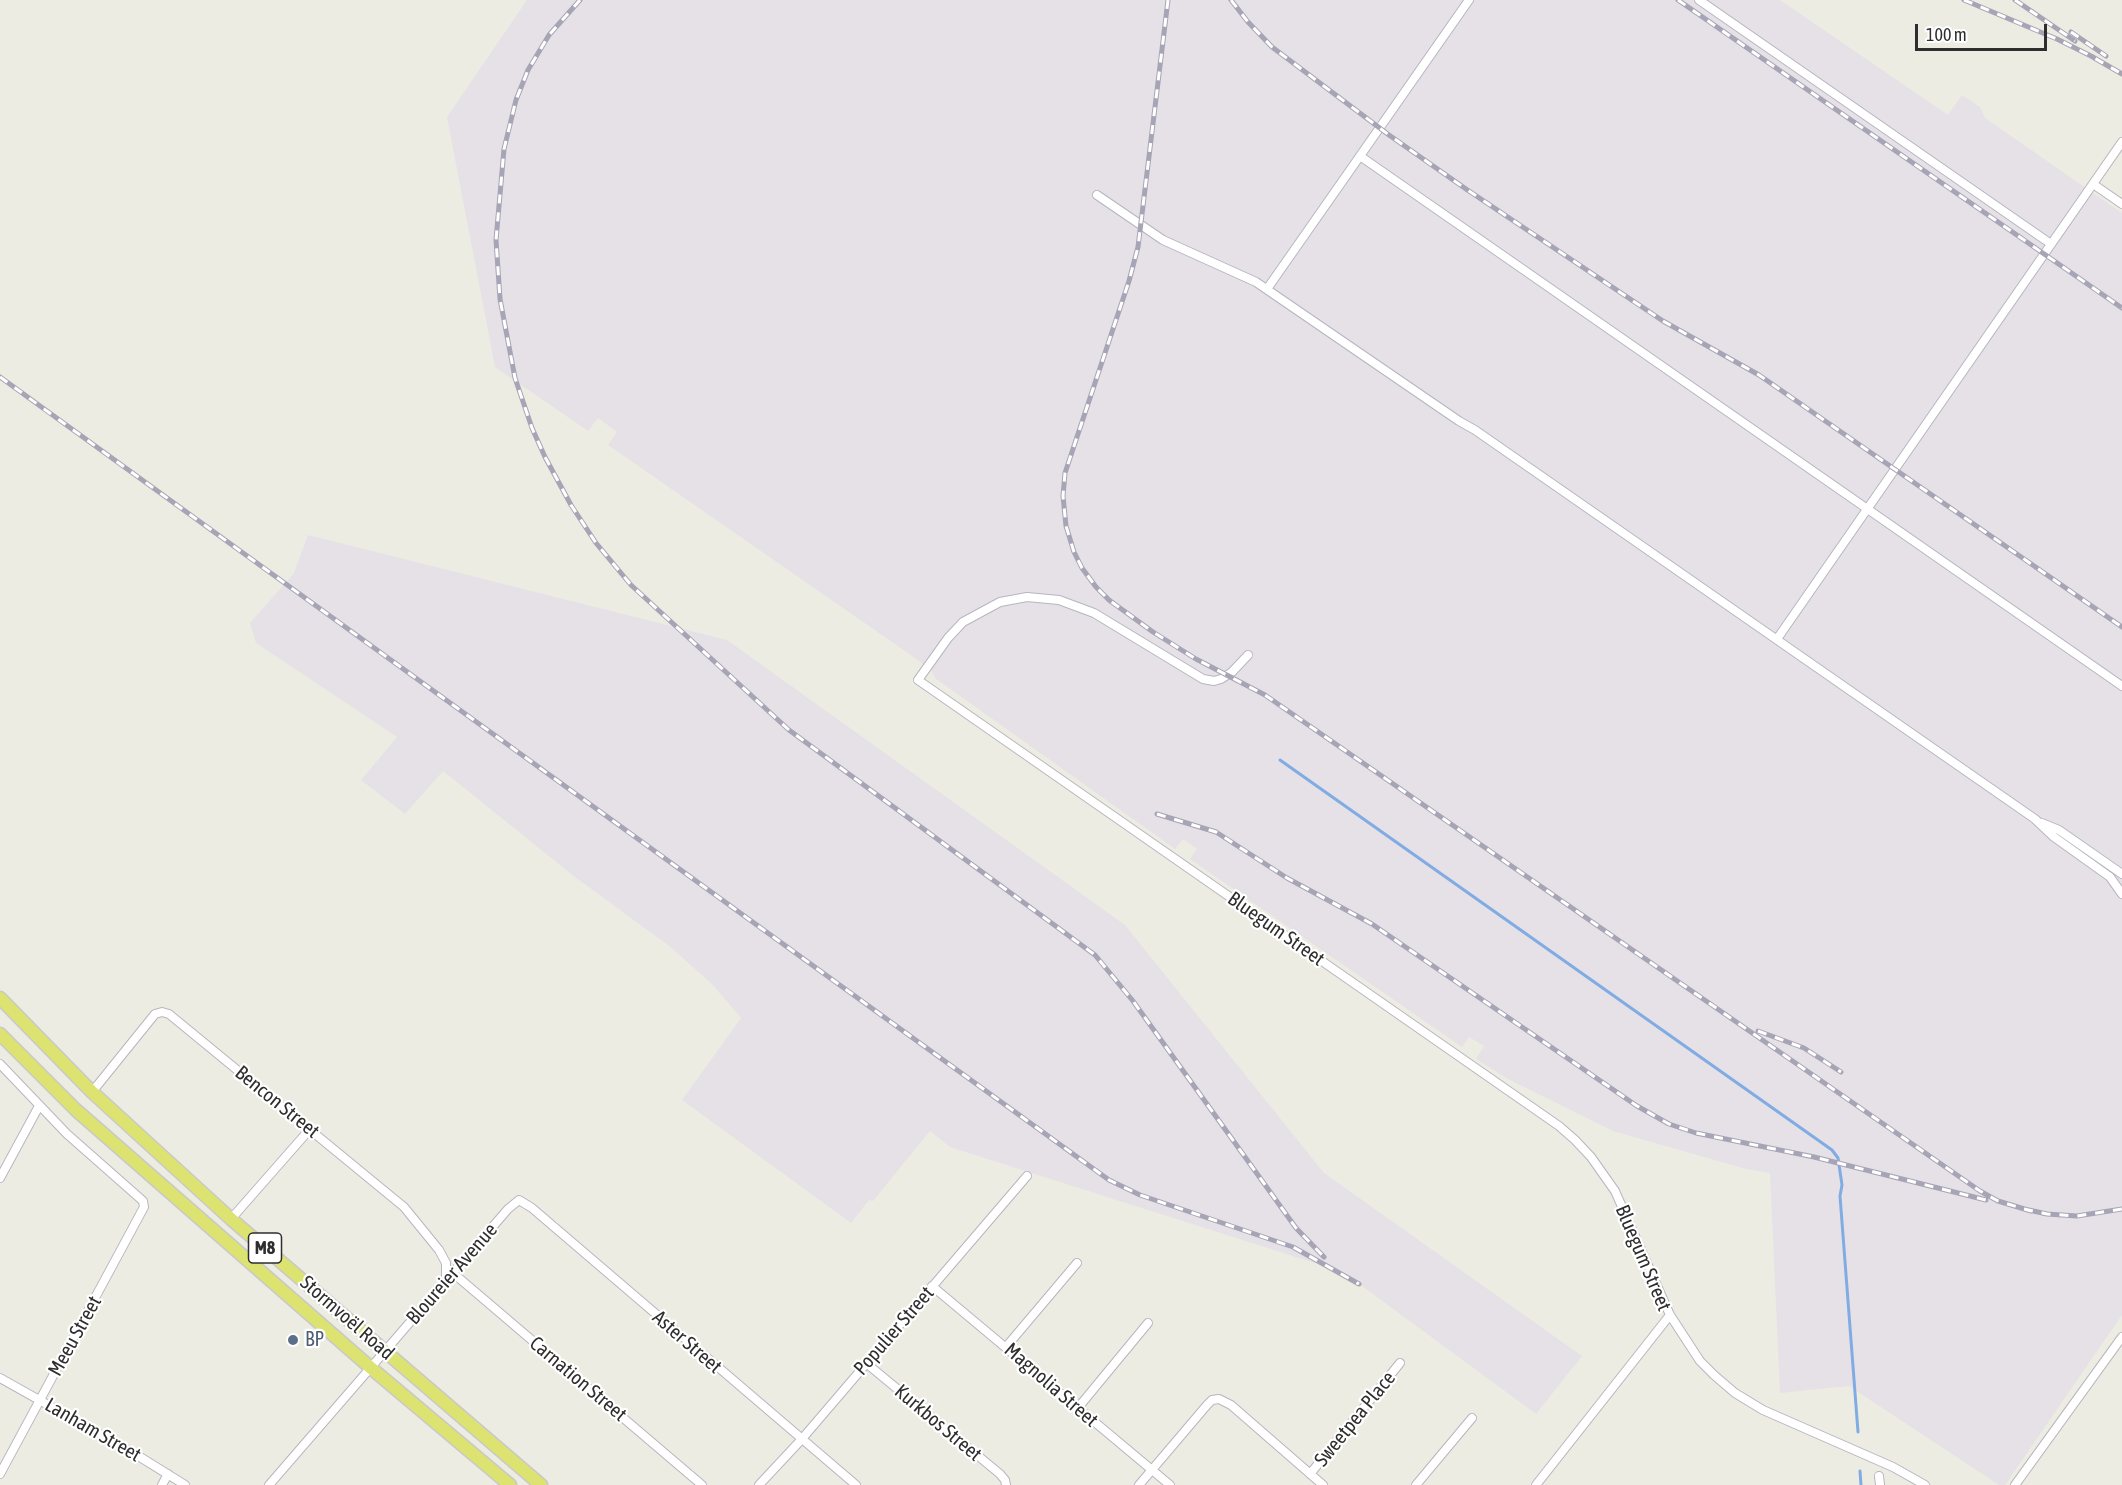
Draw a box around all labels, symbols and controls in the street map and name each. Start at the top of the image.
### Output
scale bar [1918,12,2050,50]
text: 100 m [1926,24,1967,45]
street label: Bluegum Street [1223,887,1329,971]
street label: Bencon Street [230,1061,324,1143]
street label: Bluegum Street [1610,1201,1676,1315]
street label: Bloureier Avenue [402,1218,502,1330]
road number: M8 [248,1233,282,1263]
street label: Stormvoël Road [295,1271,399,1365]
street label: Populier Street [849,1282,939,1380]
street label: Meeu Street [43,1292,107,1380]
street label: Aster Street [647,1305,727,1379]
place label: BP [305,1328,324,1352]
street label: Carnation Street [525,1331,631,1427]
marker: BP [286,1333,300,1347]
street label: Magnolia Street [999,1338,1103,1432]
street label: Sweetpea Place [1309,1367,1401,1471]
street label: Kurkbos Street [889,1380,987,1466]
street label: Lanham Street [41,1393,145,1467]

